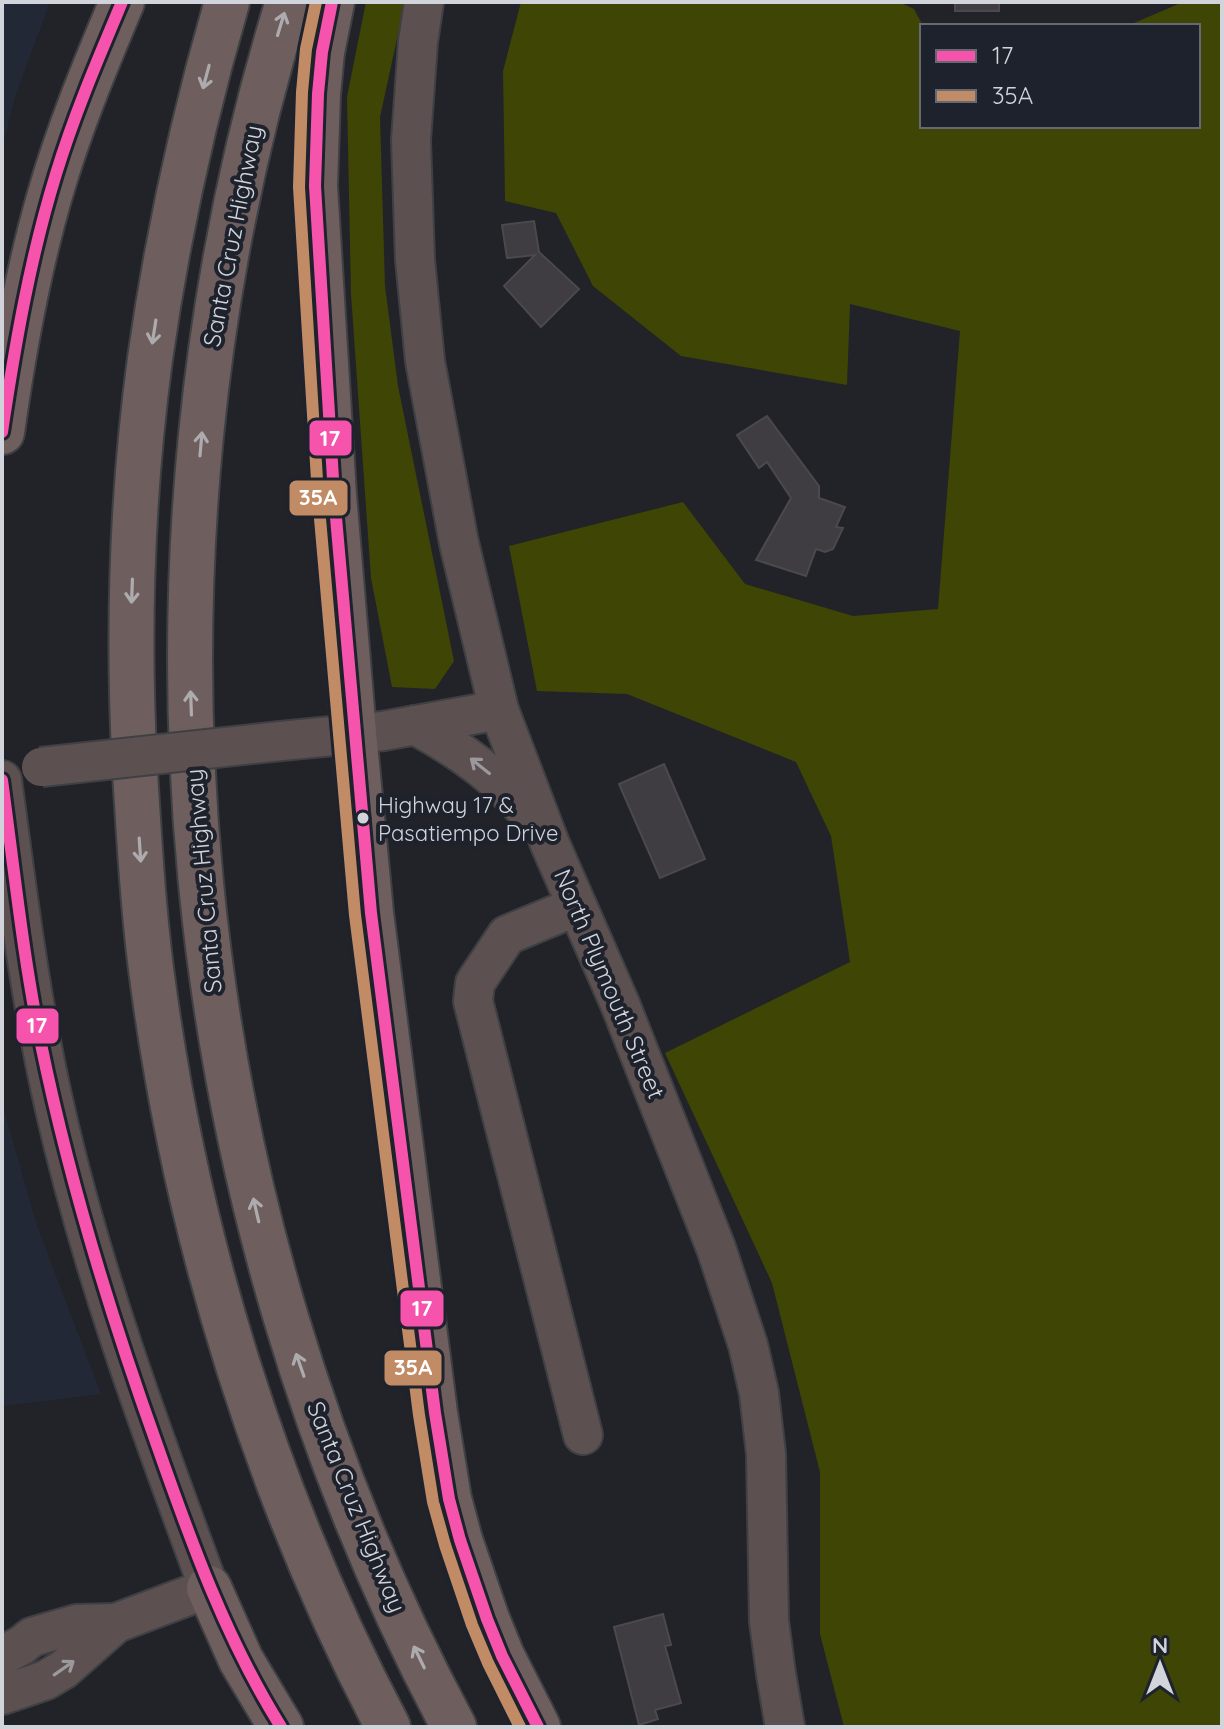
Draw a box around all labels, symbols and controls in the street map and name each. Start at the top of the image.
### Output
one-way arrow [274,11,289,37]
legend [920,24,1200,128]
text: 17 [992,40,1013,70]
one-way arrow [198,64,213,90]
text: 35A [992,80,1033,110]
street label: Santa Cruz Highway [196,122,268,349]
one-way arrow [146,319,161,344]
line badge: 17 [308,419,353,457]
text: 17 [320,424,340,452]
one-way arrow [193,431,208,458]
line badge: 35A [288,479,349,517]
text: 35A [299,483,337,511]
one-way arrow [124,577,139,604]
one-way arrow [184,690,199,717]
one-way arrow [470,757,491,775]
street label: Santa Cruz Highway [178,768,228,995]
place label: Highway 17 & Pasatiempo Drive [378,791,558,847]
marker: Highway 17 & Pasatiempo Drive [355,810,371,826]
one-way arrow [133,836,148,863]
street label: North Plymouth Street [548,864,672,1103]
line badge: 17 [15,1007,60,1045]
text: 17 [27,1011,47,1039]
one-way arrow [247,1198,262,1223]
line badge: 17 [399,1289,445,1328]
text: 17 [412,1294,432,1322]
line badge: 35A [383,1349,443,1387]
one-way arrow [292,1353,306,1377]
text: 35A [394,1353,432,1381]
street label: Santa Cruz Highway [301,1397,413,1617]
north arrow [1120,1625,1200,1705]
text: N [1152,1631,1168,1659]
one-way arrow [411,1646,426,1670]
one-way arrow [53,1660,75,1676]

